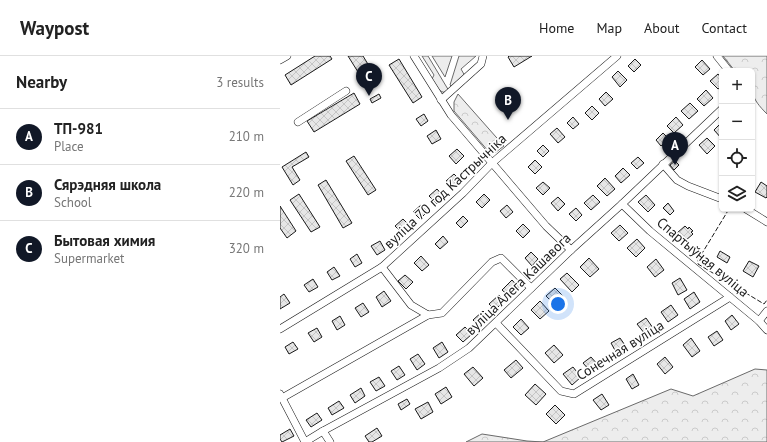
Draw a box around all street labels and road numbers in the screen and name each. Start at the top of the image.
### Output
street label: вуліца 70 год Кастрычніка [380,130,510,252]
street label: Спартыўная вуліца [653,213,753,301]
street label: вуліца Алега Кашавога [462,229,574,339]
street label: Сонечная вуліца [573,316,667,384]

